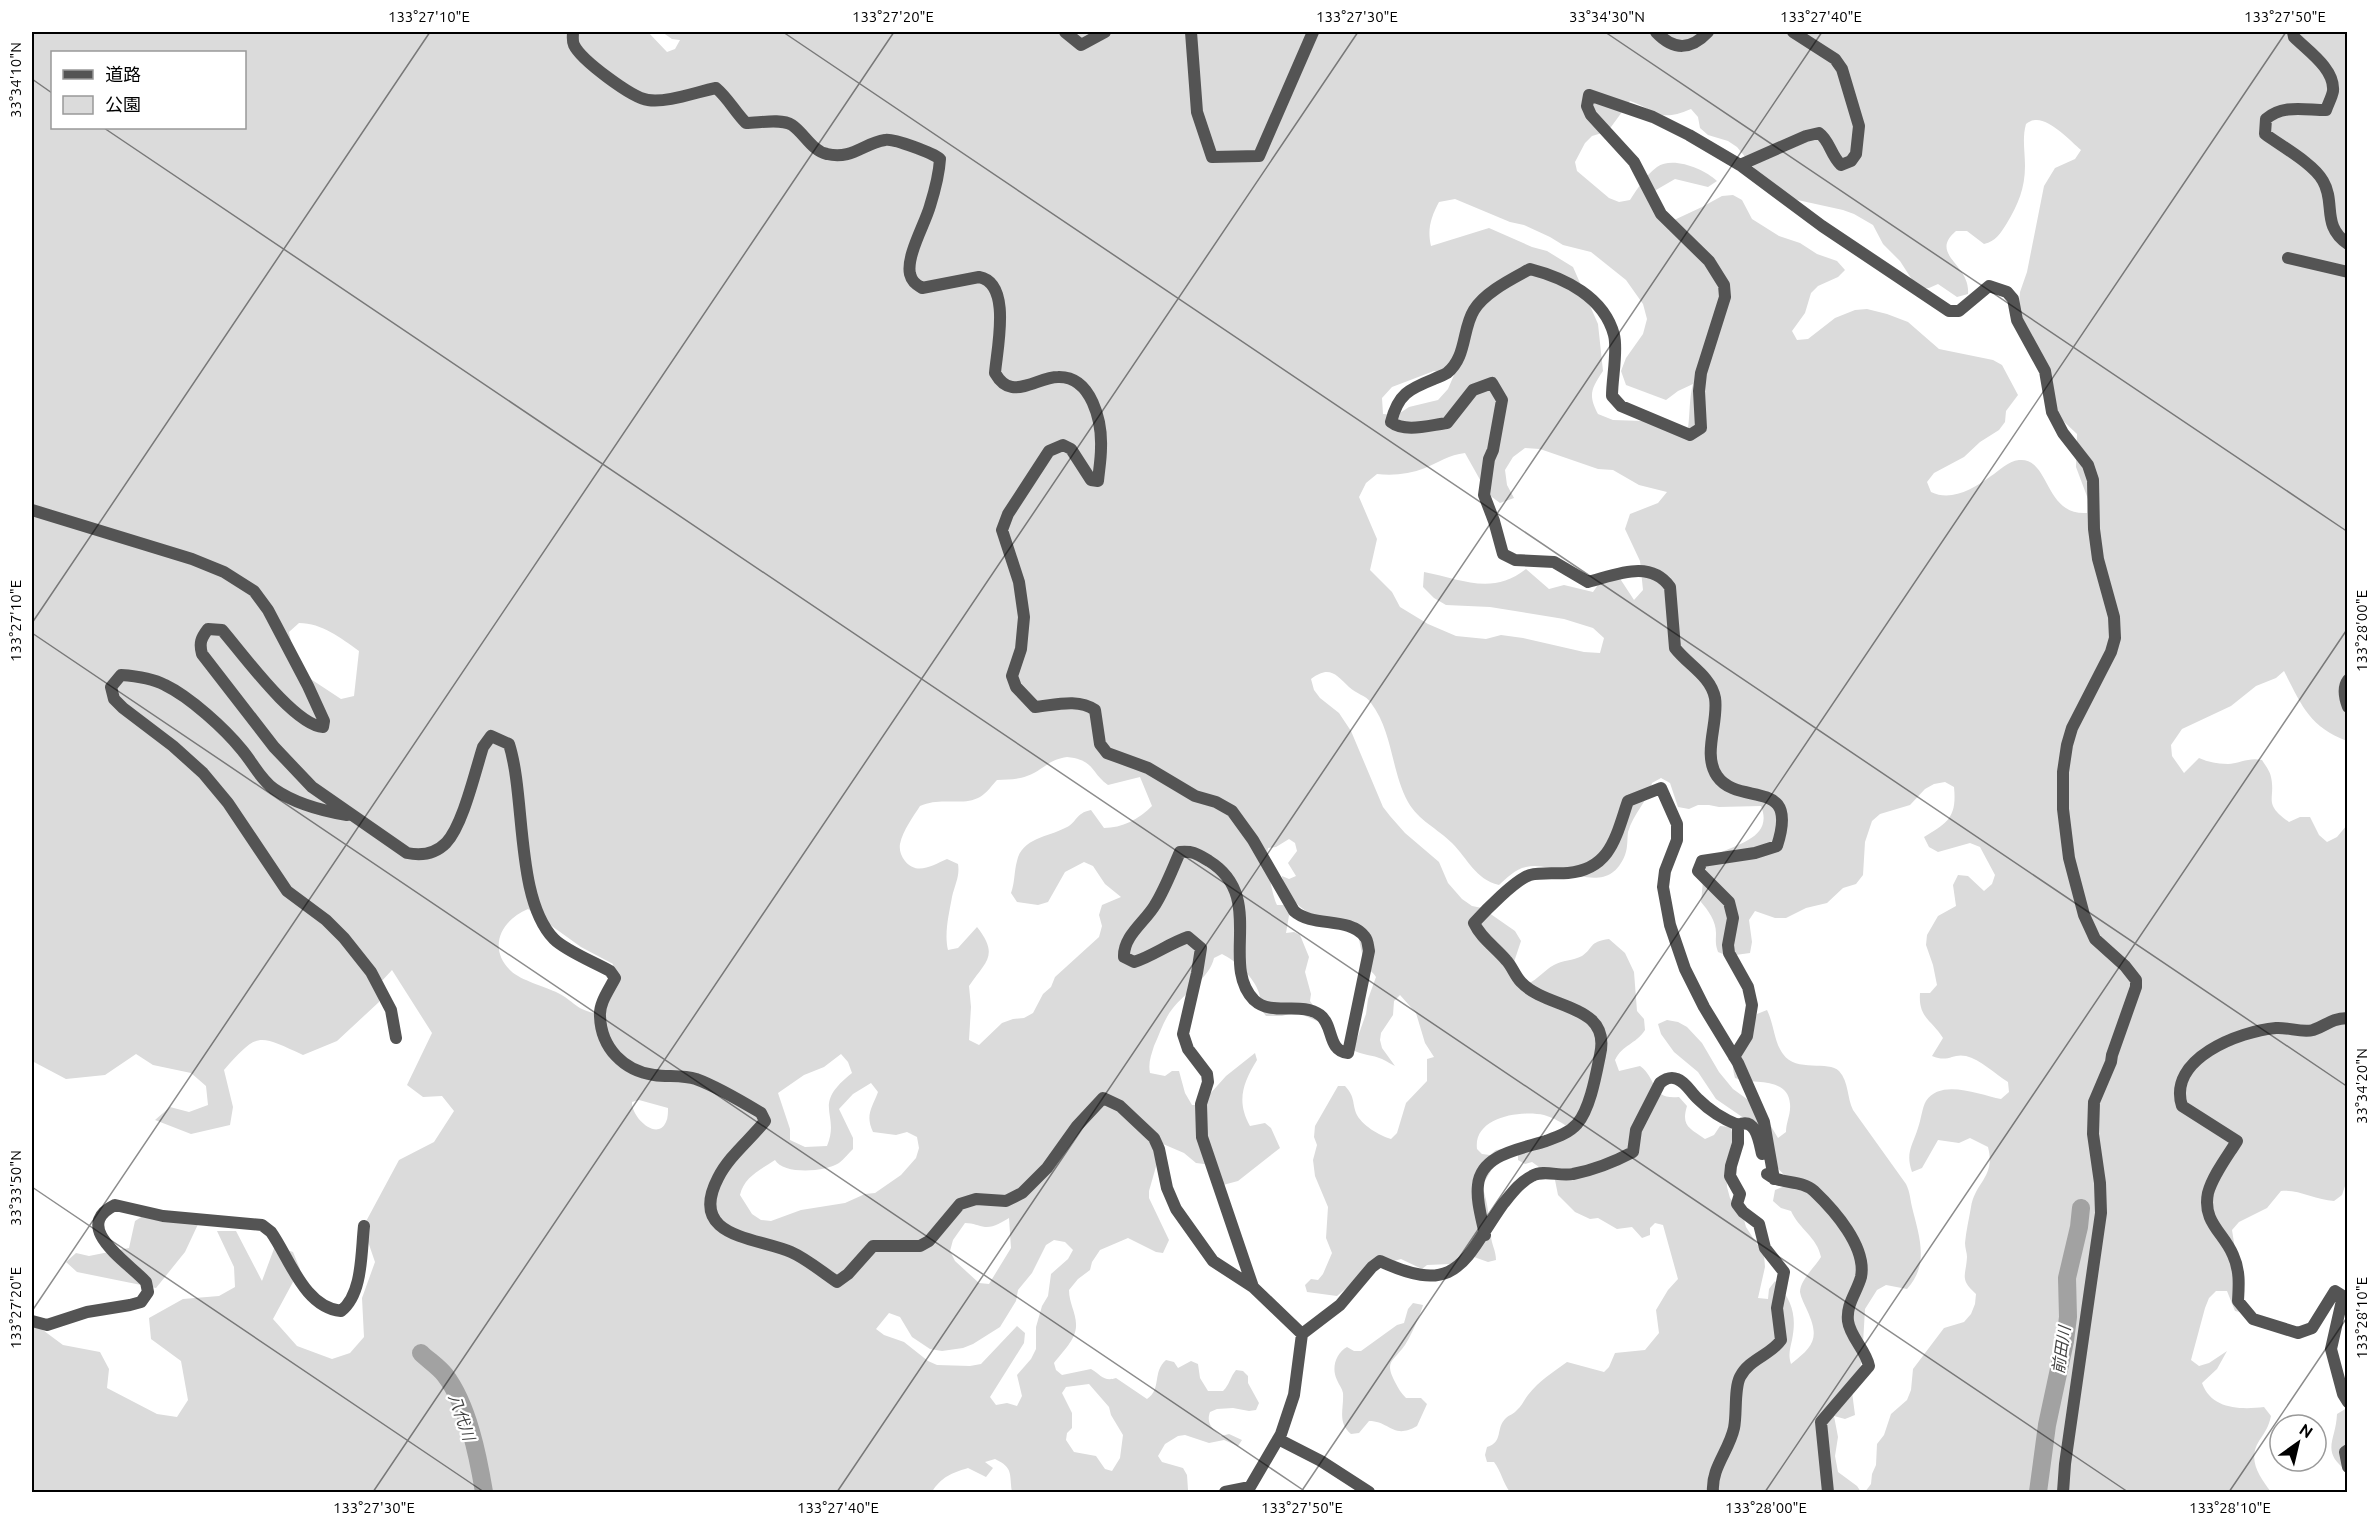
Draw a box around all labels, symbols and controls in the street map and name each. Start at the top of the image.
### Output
text: 133°27'10"E [388,8,470,25]
text: 133°27'20"E [852,8,934,25]
text: 133°27'30"E [1316,8,1398,25]
text: 33°34'30"N [1569,8,1645,25]
text: 133°27'40"E [1780,8,1862,25]
text: 133°27'50"E [2244,8,2326,25]
text: 33°34'10"N [7,42,24,118]
legend [51,51,246,129]
text: 道路 [105,64,141,84]
text: 公園 [105,94,141,114]
text: 133°27'10"E [7,580,24,662]
text: 133°28'00"E [2353,590,2370,672]
text: 33°34'20"N [2353,1048,2370,1124]
text: 33°33'50"N [7,1150,24,1226]
text: 133°27'20"E [7,1267,24,1349]
text: 133°28'10"E [2353,1277,2370,1359]
water label: 前田川 [2049,1323,2074,1375]
water label: 八代川 [446,1391,479,1445]
north arrow [2268,1413,2328,1473]
text: N [2296,1420,2316,1441]
text: 133°27'30"E [333,1499,415,1516]
text: 133°27'40"E [797,1499,879,1516]
text: 133°27'50"E [1261,1499,1343,1516]
text: 133°28'00"E [1725,1499,1807,1516]
text: 133°28'10"E [2189,1499,2271,1516]

